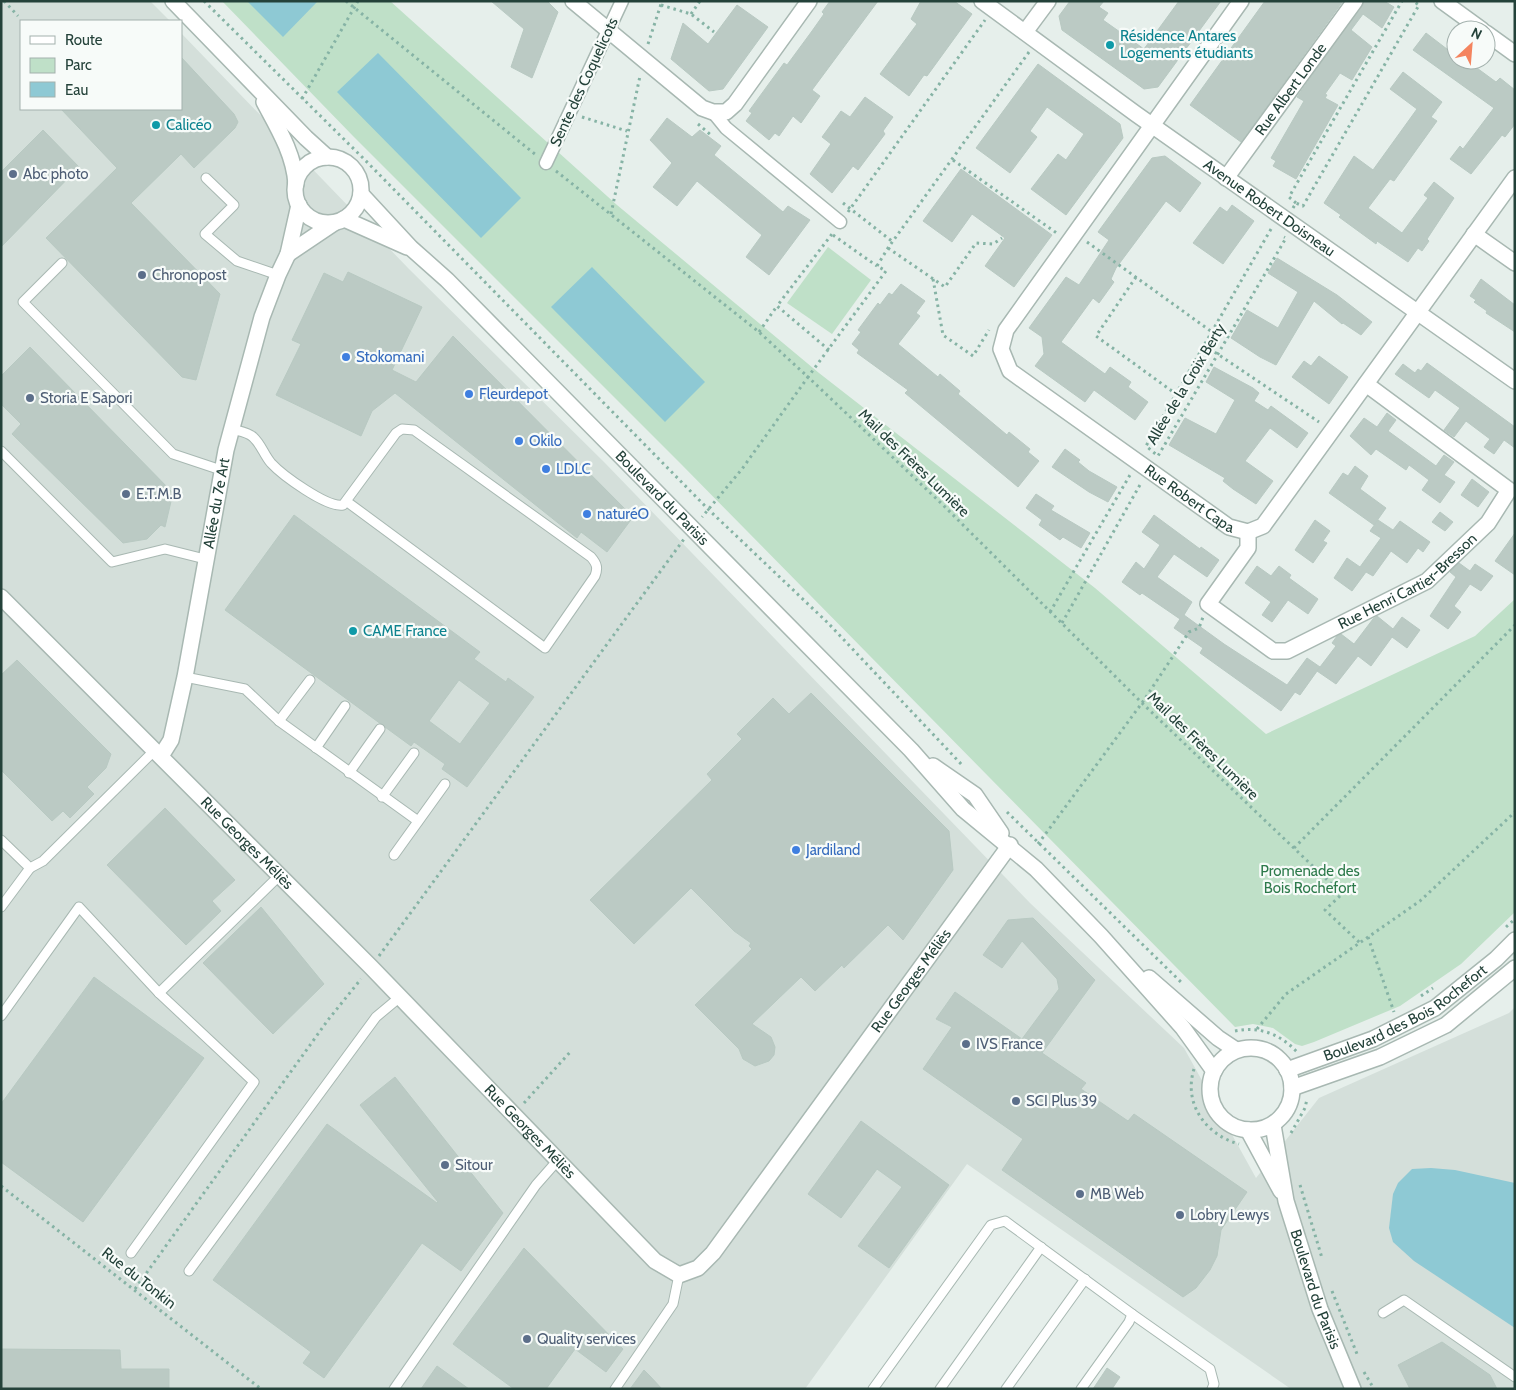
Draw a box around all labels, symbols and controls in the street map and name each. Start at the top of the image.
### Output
street label: Sente des Coquelicots [546,15,622,149]
legend [20,20,182,110]
north arrow [1446,20,1496,70]
text: N [1468,23,1485,44]
place label: Résidence Antares Logements étudiants [1120,27,1253,62]
text: Route [65,31,103,49]
marker: Résidence Antares Logements étudiants [1104,39,1116,51]
street label: Rue Albert Londe [1251,39,1331,139]
text: Parc [65,56,92,74]
text: Eau [65,81,88,99]
place label: Calicéo [166,116,212,134]
marker: Calicéo [150,119,162,131]
street label: Avenue Robert Doisneau [1200,155,1339,260]
place label: Abc photo [23,165,89,183]
marker: Abc photo [7,168,19,180]
place label: Chronopost [152,266,227,284]
marker: Chronopost [136,269,148,281]
street label: Allée de la Croix Berty [1143,320,1229,448]
place label: Stokomani [356,348,424,366]
marker: Stokomani [340,351,352,363]
place label: Fleurdepot [479,385,548,403]
marker: Fleurdepot [463,388,475,400]
place label: Storia E Sapori [40,389,132,407]
marker: Storia E Sapori [24,392,36,404]
street label: Mail des Frères Lumière [855,405,974,521]
place label: Okilo [529,432,562,450]
marker: Okilo [513,435,525,447]
street label: Boulevard du Parisis [612,447,713,549]
street label: Allée du 7e Art [199,457,233,550]
place label: LDLC [556,460,591,478]
street label: Rue Robert Capa [1141,461,1236,537]
marker: LDLC [540,463,552,475]
place label: E.T.M.B [136,485,182,503]
marker: E.T.M.B [120,488,132,500]
place label: naturéO [597,505,649,523]
marker: naturéO [581,508,593,520]
street label: Rue Henri Cartier-Bresson [1335,529,1481,633]
place label: CAME France [363,622,447,640]
marker: CAME France [347,625,359,637]
street label: Mail des Frères Lumière [1144,688,1263,804]
street label: Rue Georges Méliès [197,793,297,893]
place label: Jardiland [805,841,860,859]
marker: Jardiland [790,844,802,856]
park label: Promenade des Bois Rochefort [1260,862,1360,897]
street label: Rue Georges Méliès [868,926,955,1036]
street label: Boulevard des Bois Rochefort [1321,961,1490,1065]
place label: IVS France [976,1035,1043,1053]
marker: IVS France [960,1038,972,1050]
street label: Rue Georges Méliès [481,1081,579,1182]
place label: SCI Plus 39 [1026,1092,1097,1110]
marker: SCI Plus 39 [1010,1095,1022,1107]
place label: Sitour [455,1156,493,1174]
marker: Sitour [439,1159,451,1171]
place label: MB Web [1090,1185,1144,1203]
marker: MB Web [1074,1188,1086,1200]
place label: Lobry Lewys [1190,1206,1269,1224]
marker: Lobry Lewys [1174,1209,1186,1221]
street label: Boulevard du Parisis [1286,1227,1345,1352]
street label: Rue du Tonkin [98,1243,180,1313]
place label: Quality services [537,1330,636,1348]
marker: Quality services [521,1333,533,1345]

